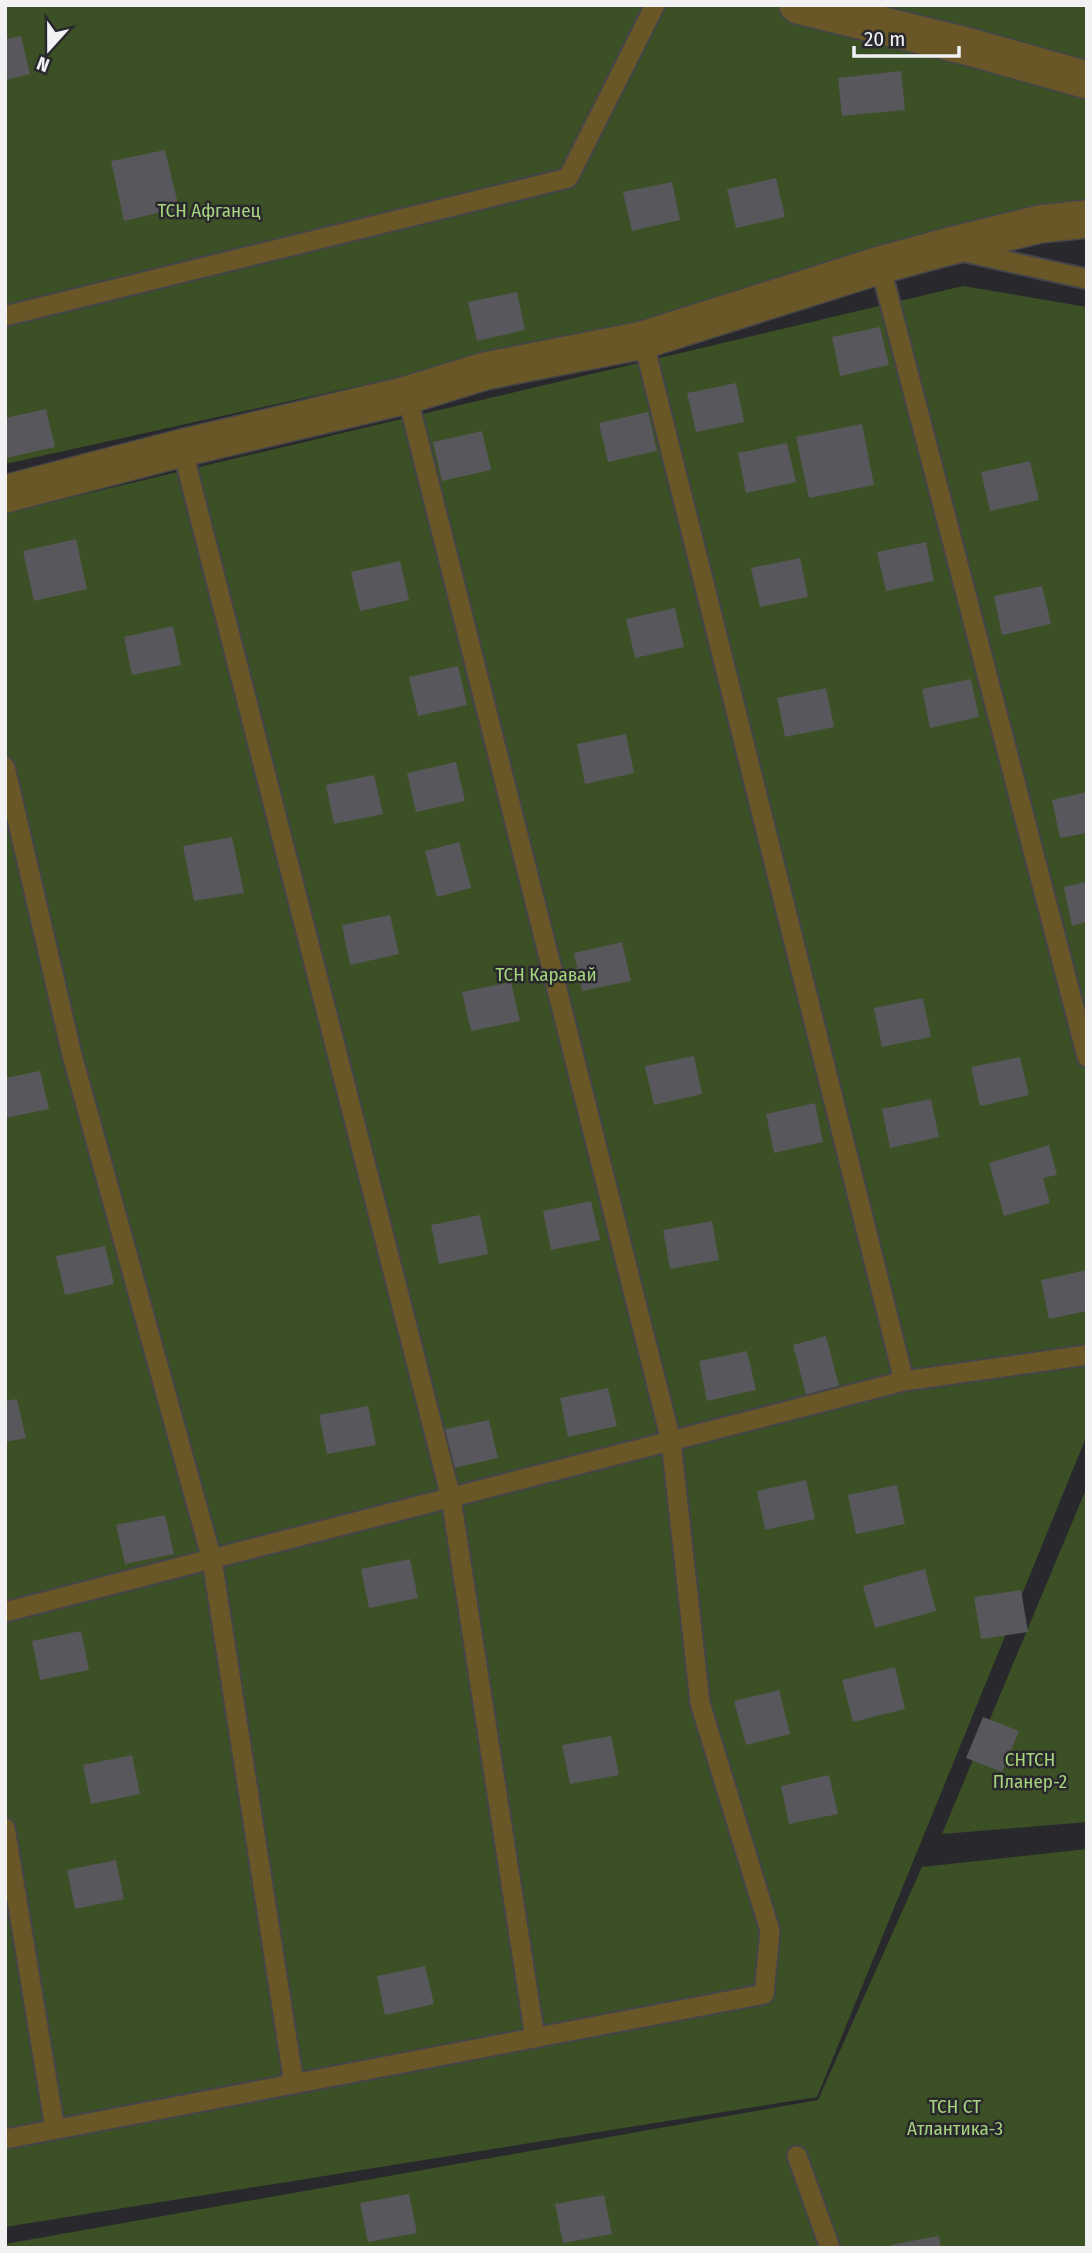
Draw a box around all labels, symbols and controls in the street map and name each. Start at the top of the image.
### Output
north arrow [14,14,84,84]
scale bar [854,14,959,58]
text: 20 m [864,26,905,52]
text: N [34,52,53,77]
park label: ТСН Афганец [157,199,261,222]
park label: ТСН Каравай [495,963,597,986]
park label: СНТСН Планер-2 [993,1748,1067,1793]
park label: ТСН СТ Атлантика-3 [907,2095,1003,2140]

